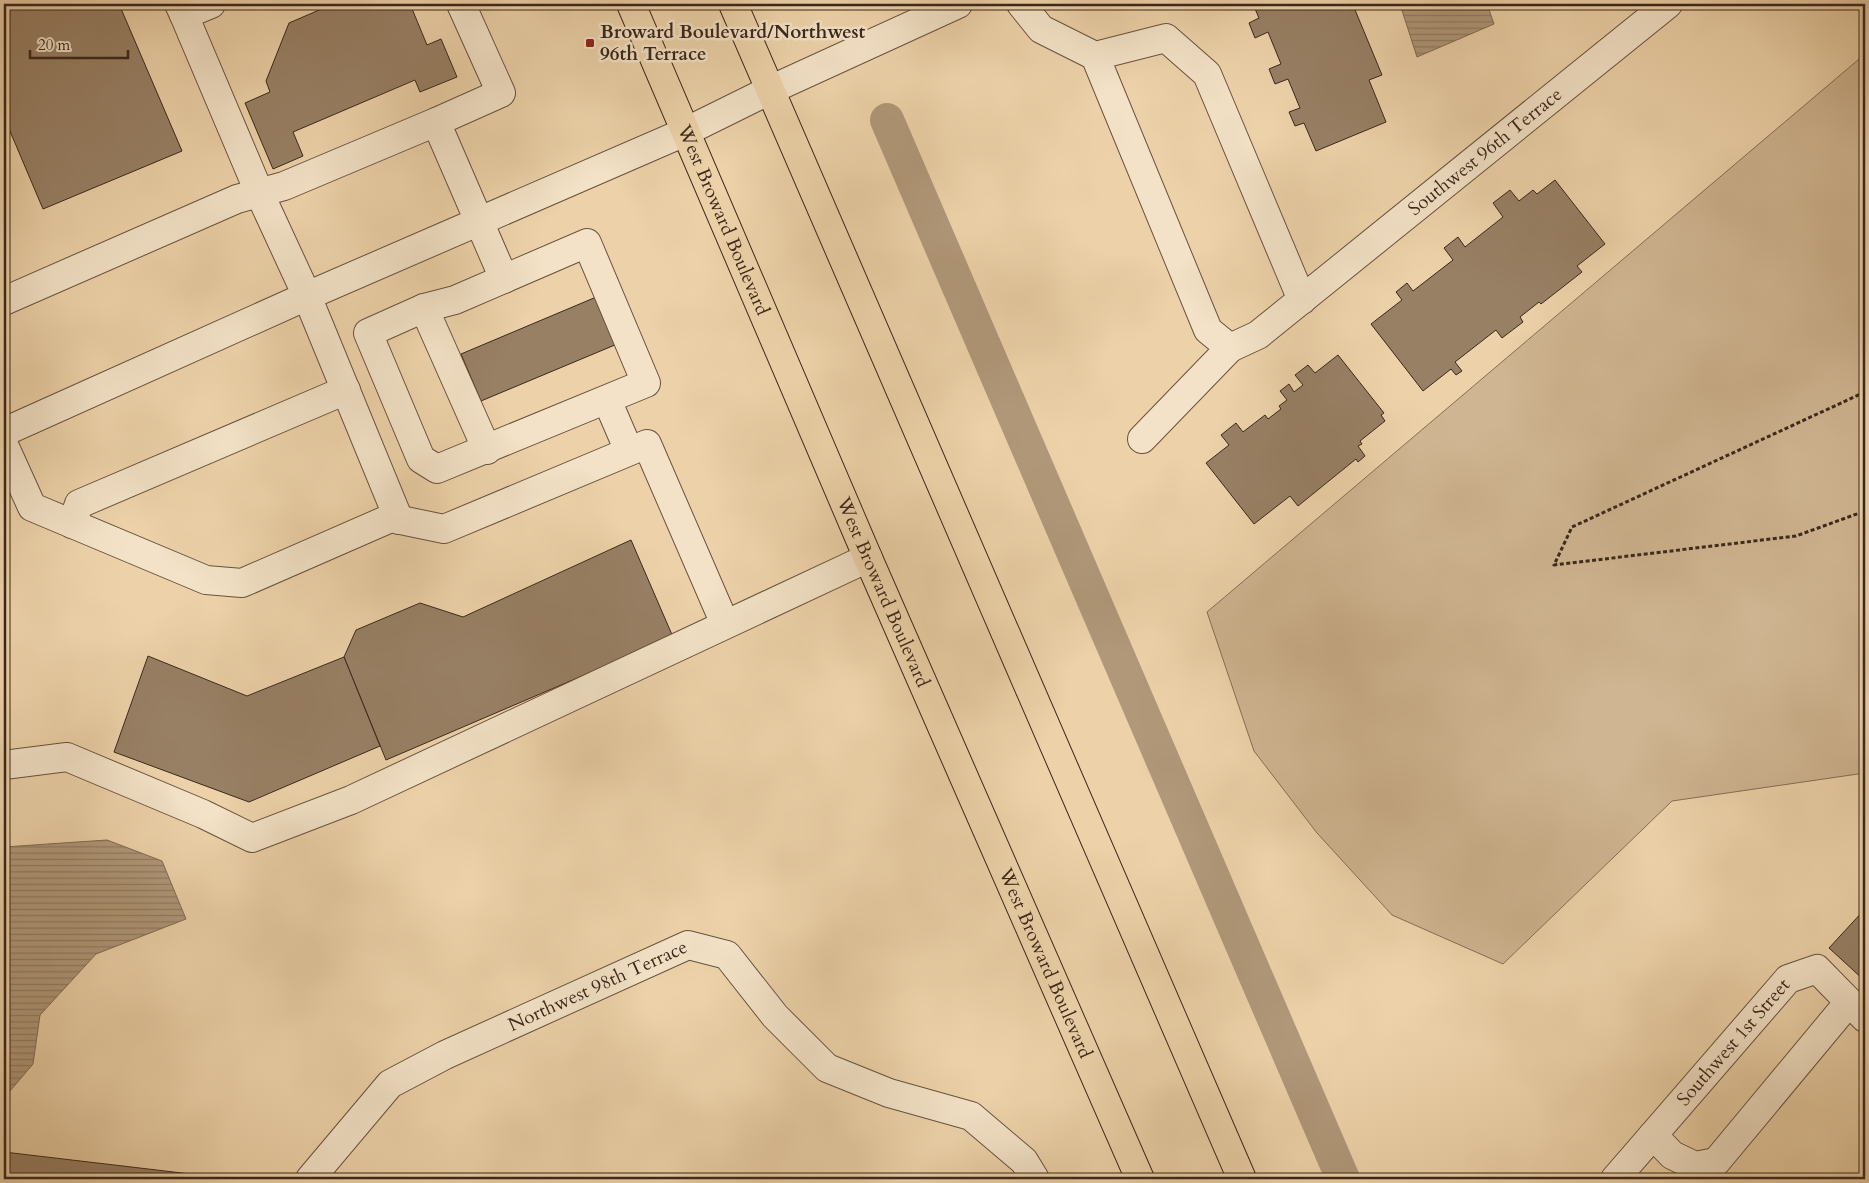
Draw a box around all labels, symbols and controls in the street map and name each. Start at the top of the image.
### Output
place label: Broward Boulevard/Northwest 96th Terrace [600,19,866,67]
scale bar [30,28,128,60]
text: 20 m [38,35,70,55]
marker: Broward Boulevard/Northwest 96th Terrace [584,37,596,49]
street label: Southwest 96th Terrace [1403,81,1568,222]
street label: West Broward Boulevard [671,120,776,319]
street label: West Broward Boulevard [830,492,936,691]
street label: West Broward Boulevard [992,863,1099,1062]
street label: Northwest 98th Terrace [504,934,692,1038]
street label: Southwest 1st Street [1671,973,1796,1112]

